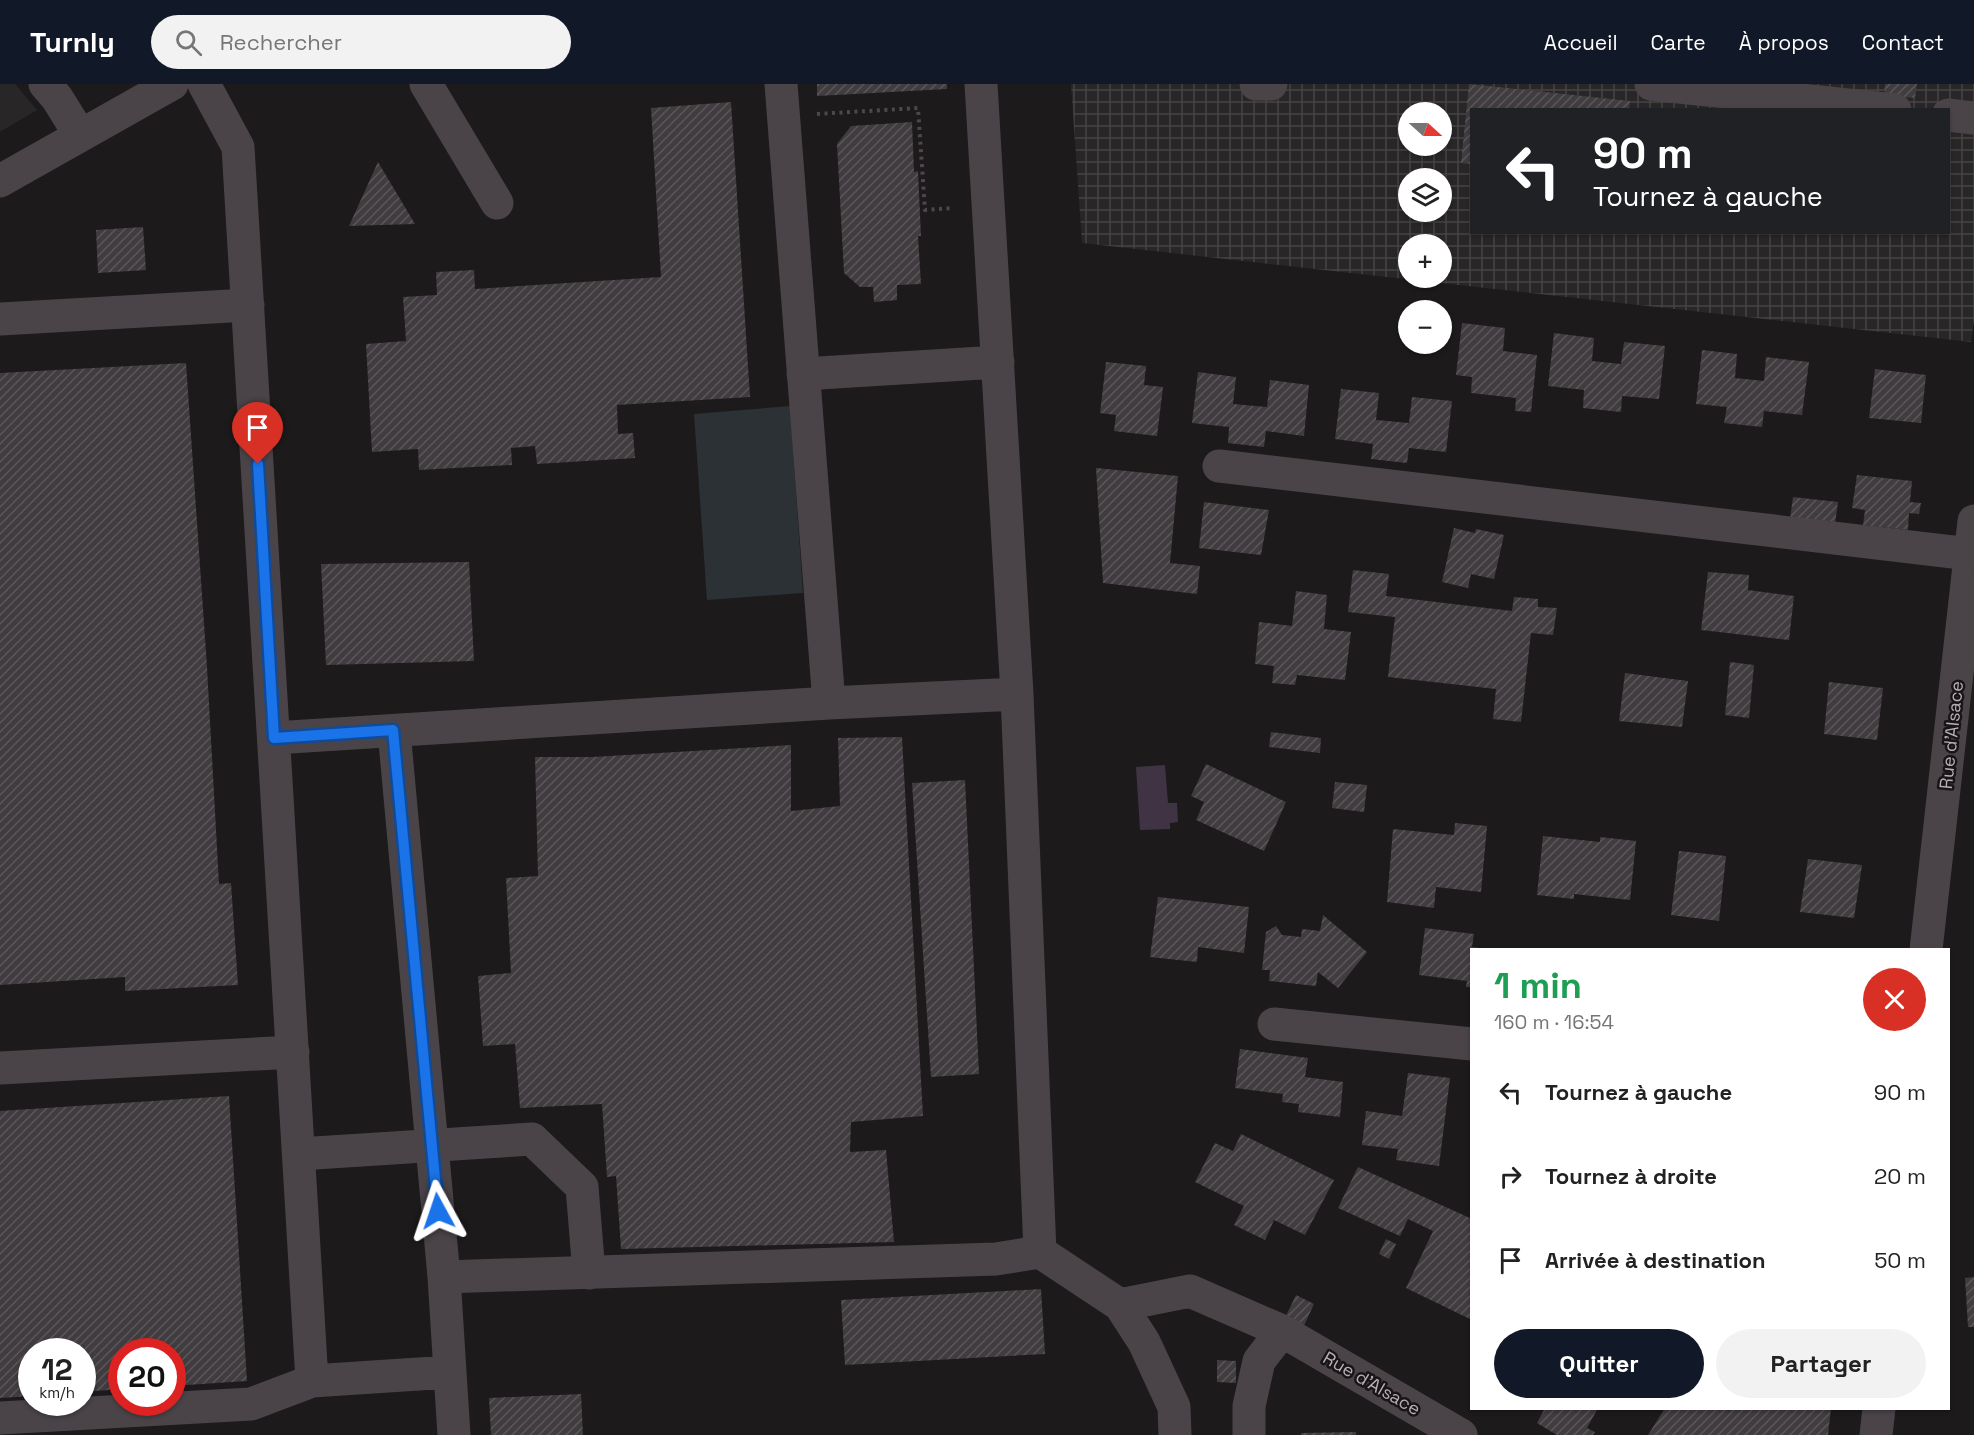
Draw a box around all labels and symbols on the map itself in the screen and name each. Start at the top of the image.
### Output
north arrow [1398,102,1452,156]
pin [232,402,283,464]
street label: Rue d'Alsace [1934,680,1968,790]
position arrow [406,1179,470,1243]
speed limit sign: 20 [108,1338,186,1416]
street label: Rue d'Alsace [1319,1346,1425,1420]

